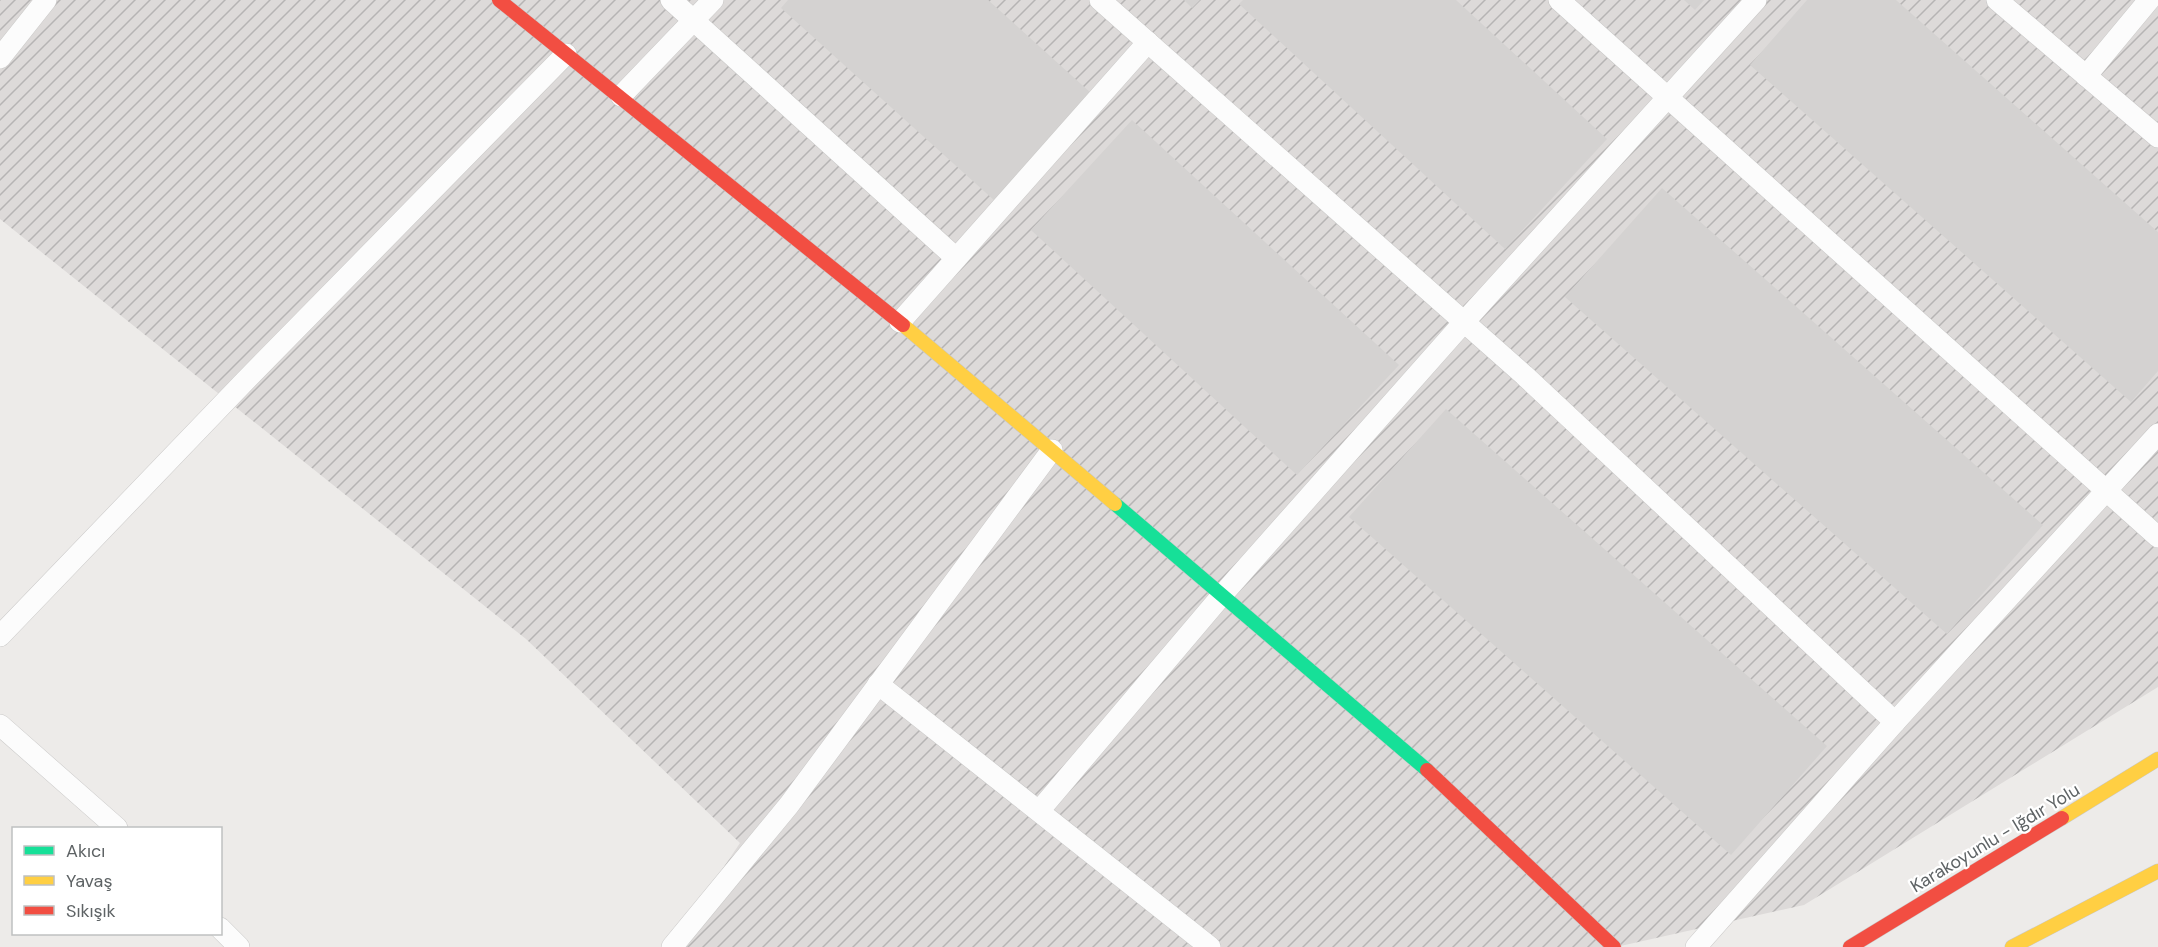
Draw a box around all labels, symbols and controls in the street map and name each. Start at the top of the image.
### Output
street label: Karakoyunlu - Iğdır Yolu [1906,778,2084,898]
legend [12,827,222,935]
text: Akıcı [66,839,105,863]
text: Yavaş [66,869,112,893]
text: Sıkışık [66,899,116,923]

